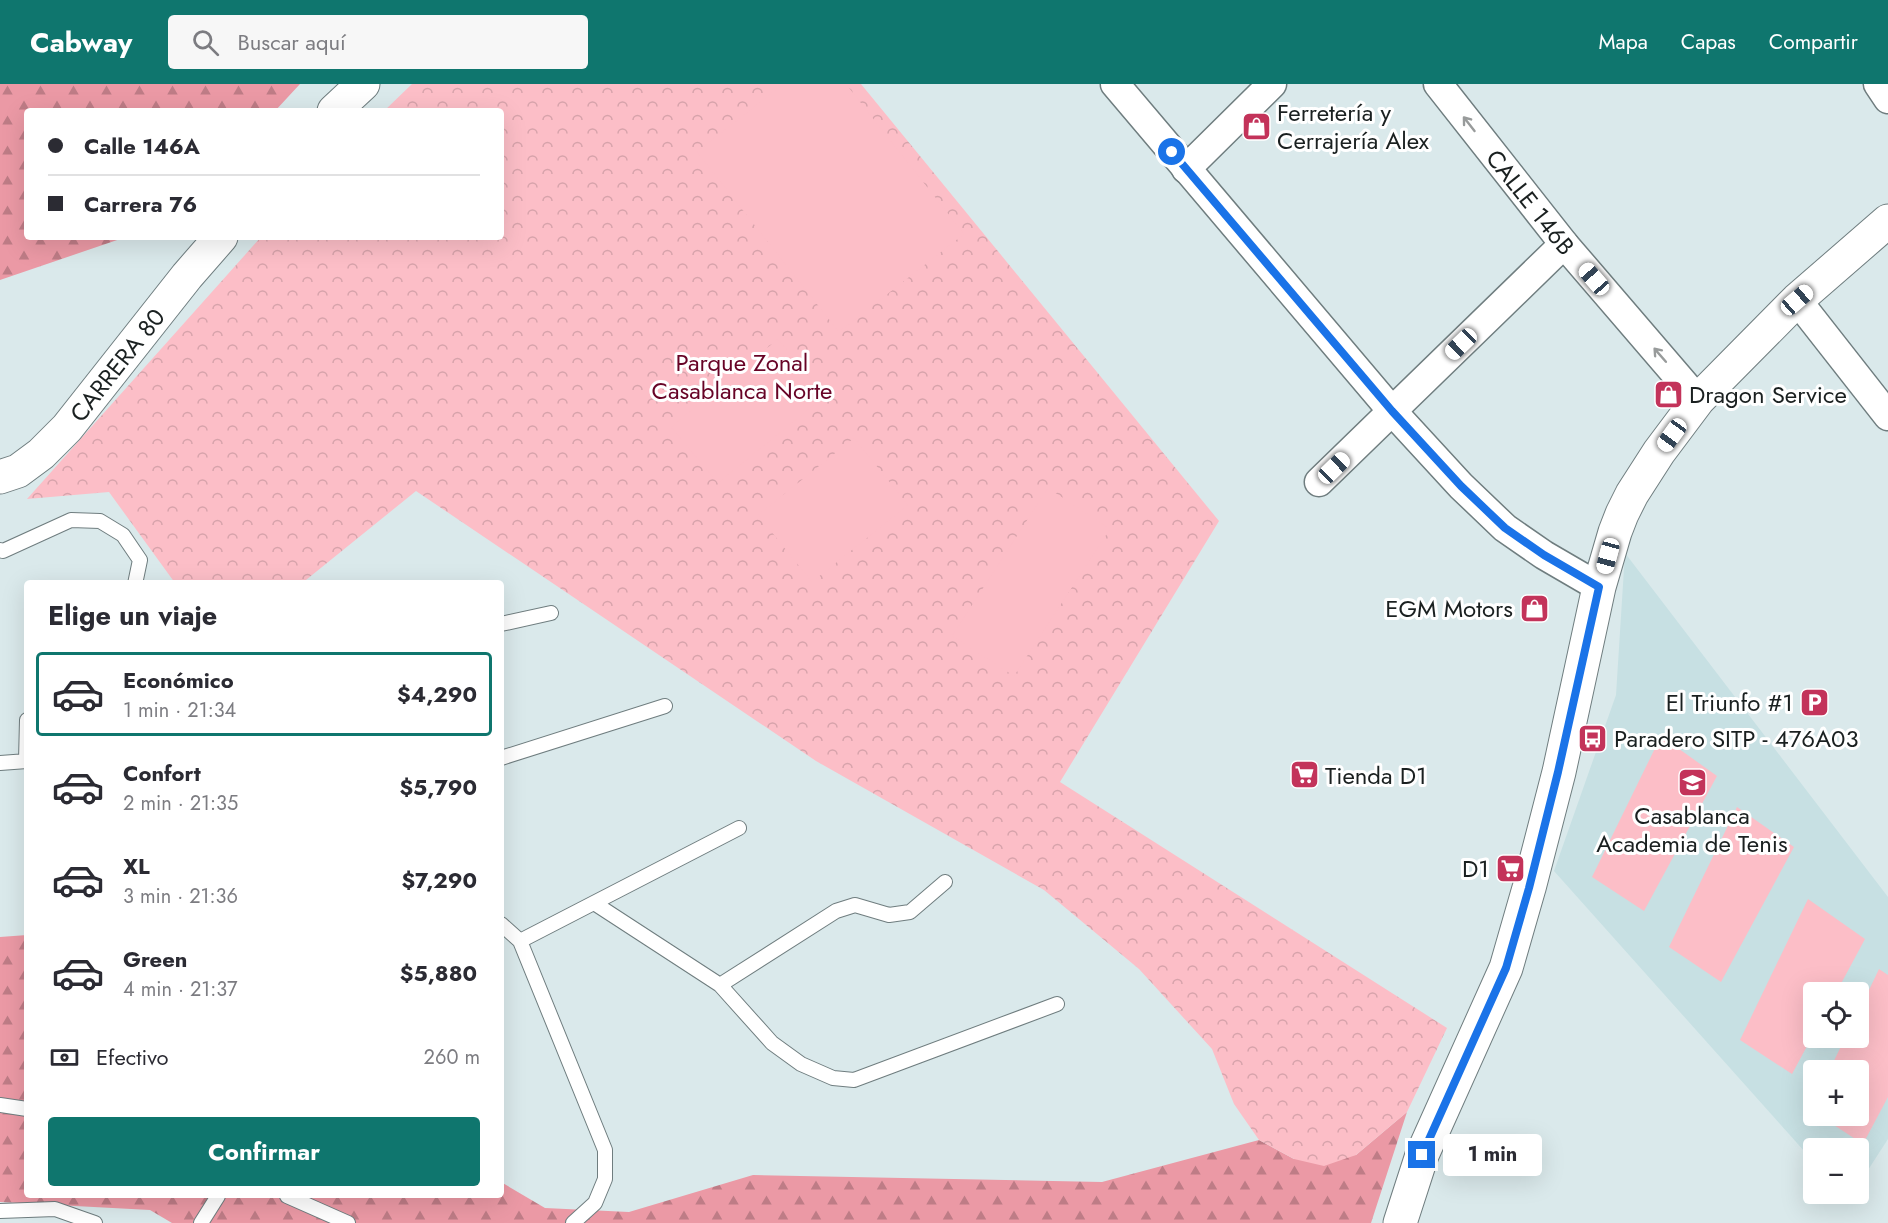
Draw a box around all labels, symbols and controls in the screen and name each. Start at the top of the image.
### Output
search box [168,15,588,69]
text: Cabway [30,22,132,63]
icon: search [189,26,222,59]
text: Buscar aquí [237,26,346,58]
text: Mapa [1599,27,1648,57]
text: Capas [1681,27,1736,57]
text: Compartir [1769,27,1858,57]
place label: Ferretería y Cerrajería Alex [1277,95,1430,158]
shop icon: Ferretería y Cerrajería Alex [1240,110,1272,142]
one-way arrow [1463,116,1476,132]
text: Calle 146A [84,130,200,162]
route start [1158,138,1185,165]
street label: CALLE 146B [1478,142,1583,262]
text: Carrera 76 [84,188,197,220]
car [1575,260,1613,298]
car [1778,281,1816,319]
street label: CARRERA 80 [61,300,173,429]
car [1442,325,1480,363]
park label: Parque Zonal Casablanca Norte [652,345,832,408]
one-way arrow [1653,347,1666,363]
place label: Dragon Service [1689,377,1847,412]
shop icon: Dragon Service [1652,378,1684,410]
car [1654,415,1690,455]
car [1315,449,1353,487]
car [1595,536,1621,576]
place label: EGM Motors [1385,591,1513,626]
shop icon: EGM Motors [1518,592,1550,624]
text: Elige un viaje [48,596,217,635]
text: Económico [123,664,234,696]
icon: car [51,667,105,721]
text: $4,290 [397,678,477,710]
place label: El Triunfo #1 [1666,685,1793,720]
parking icon: El Triunfo #1 [1798,686,1830,718]
text: 1 min · 21:34 [123,696,236,725]
place label: Paradero SITP - 476A03 [1614,721,1859,756]
bus stop icon: Paradero SITP - 476A03 [1577,722,1609,754]
text: Confort [123,757,201,789]
place label: Tienda D1 [1325,758,1427,793]
supermarket icon: Tienda D1 [1288,759,1320,791]
icon: car [51,760,105,814]
school or university icon: Casablanca Academia de Tenis [1676,766,1708,798]
text: $5,790 [399,771,477,803]
text: 2 min · 21:35 [123,789,238,818]
place label: Casablanca Academia de Tenis [1596,798,1788,861]
text: XL [123,850,150,882]
place label: D1 [1462,851,1489,886]
supermarket icon: D1 [1494,852,1526,884]
icon: car [51,853,105,907]
text: $7,290 [401,864,477,896]
text: 3 min · 21:36 [123,882,238,911]
text: Green [123,943,187,975]
icon: car [51,946,105,1000]
text: $5,880 [400,957,477,989]
text: 4 min · 21:37 [123,975,237,1004]
map controls [1803,982,1869,1204]
button: locate [1803,982,1869,1048]
icon: cash [48,1041,81,1074]
text: Efectivo [96,1041,169,1073]
text: 260 m [424,1043,480,1072]
button: + [1803,1060,1869,1126]
button: Confirmar [48,1117,480,1186]
callout: 1 min [1443,1134,1542,1176]
button: − [1803,1138,1869,1204]
text: 1 min [1468,1140,1517,1169]
route end [1408,1141,1435,1168]

